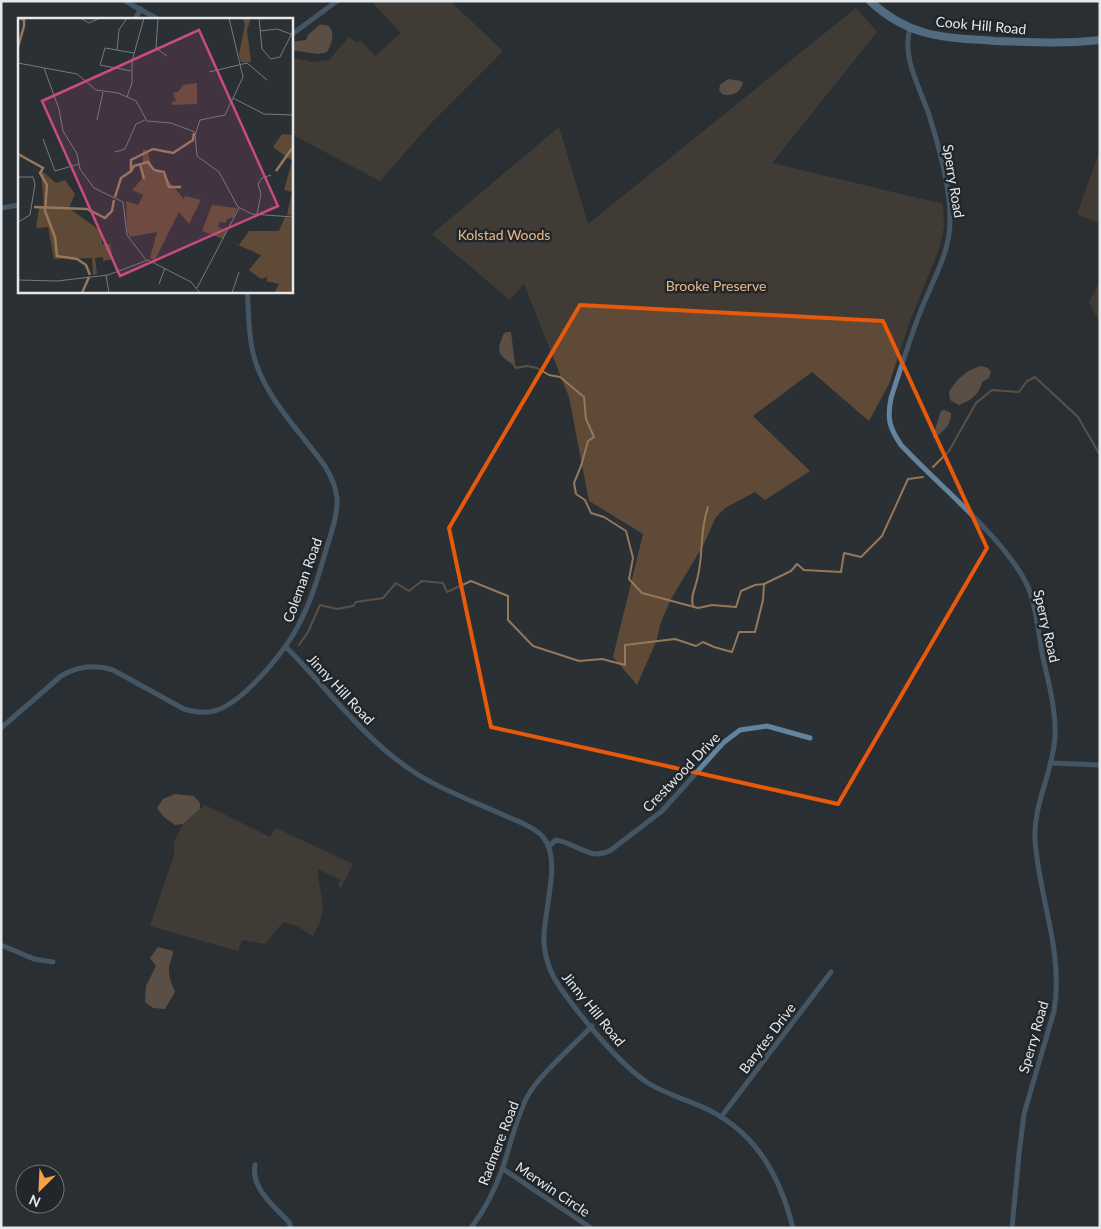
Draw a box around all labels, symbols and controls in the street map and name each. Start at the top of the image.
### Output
street label: Cook Hill Road [935,13,1027,37]
inset map [18,18,292,292]
street label: Sperry Road [940,143,968,219]
park label: Kolstad Woods [458,226,550,243]
park label: Brooke Preserve [666,277,766,294]
street label: Coleman Road [279,535,325,625]
street label: Sperry Road [1030,588,1064,664]
street label: Jinny Hill Road [304,650,378,728]
street label: Crestwood Drive [639,729,723,815]
street label: Jinny Hill Road [559,969,629,1049]
street label: Barytes Drive [735,999,799,1077]
street label: Sperry Road [1015,999,1051,1075]
street label: Radmere Road [474,1098,522,1188]
street label: Merwin Circle [513,1158,593,1220]
north arrow [15,1164,65,1214]
text: N [26,1191,43,1211]

